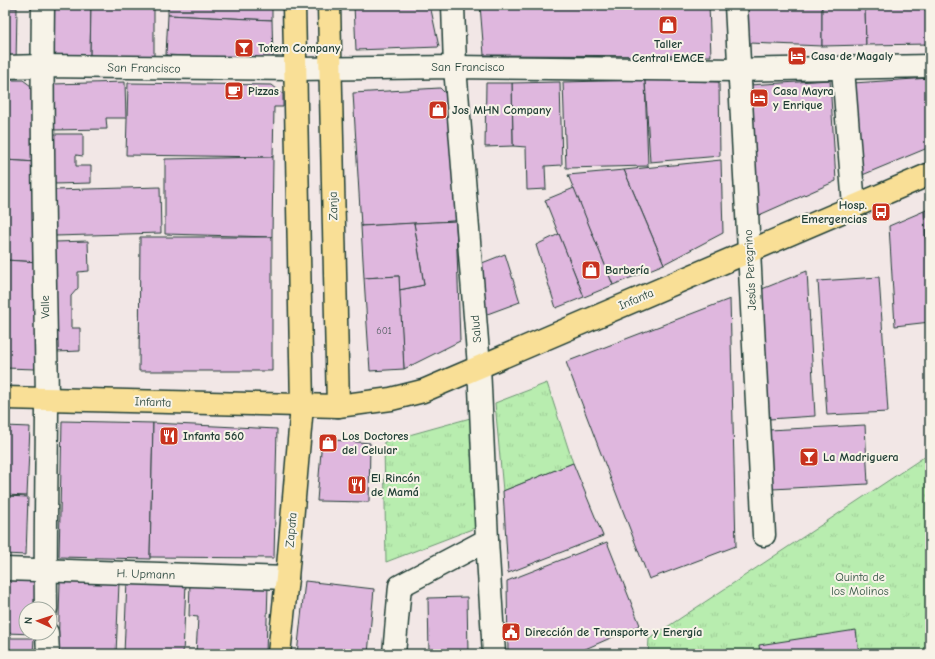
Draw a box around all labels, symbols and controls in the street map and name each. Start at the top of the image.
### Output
shop icon: Taller Central EMCE [657,14,679,36]
bar icon: Totem Company [233,37,255,59]
place label: Taller Central EMCE [632,37,704,65]
place label: Totem Company [258,41,341,55]
hotel icon: Casa de Magaly [786,45,808,67]
place label: Casa de Magaly [811,49,893,63]
street label: San Francisco [107,60,181,76]
street label: San Francisco [431,60,505,74]
cafe icon: Pizzas [223,80,245,102]
place label: Pizzas [248,84,279,98]
place label: Casa Mayra y Enrique [773,84,834,112]
hotel icon: Casa Mayra y Enrique [748,87,770,109]
shop icon: Jos MHN Company [427,99,449,121]
place label: Jos MHN Company [452,103,551,117]
street label: Zanja [326,191,340,221]
place label: Hosp. Emergencias [801,198,867,226]
bus stop icon: Hosp. Emergencias [870,201,892,223]
street label: Jesús Peregrino [741,229,759,311]
shop icon: Barbería [580,259,602,281]
place label: Barbería [605,263,649,277]
street label: Infanta [616,285,656,313]
street label: Valle [38,295,52,319]
street label: Salud [468,314,484,344]
house number: 601 [376,325,392,337]
street label: Infanta [134,394,172,410]
restaurant icon: Infanta 560 [158,425,180,447]
place label: Infanta 560 [183,429,244,443]
place label: Los Doctores del Celular [342,429,408,457]
shop icon: Los Doctores del Celular [317,432,339,454]
bar icon: La Madriguera [798,446,820,468]
place label: La Madriguera [823,450,899,464]
place label: El Rincón de Mamá [371,471,420,499]
restaurant icon: El Rincón de Mamá [346,474,368,496]
street label: Zapata [283,512,299,548]
street label: H. Upmann [116,566,176,582]
park label: Quinta de los Molinos [831,570,889,598]
north arrow [18,601,58,641]
text: N [22,617,35,624]
public building icon: Dirección de Transporte y Energía [500,621,522,643]
place label: Dirección de Transporte y Energía [525,625,702,639]

